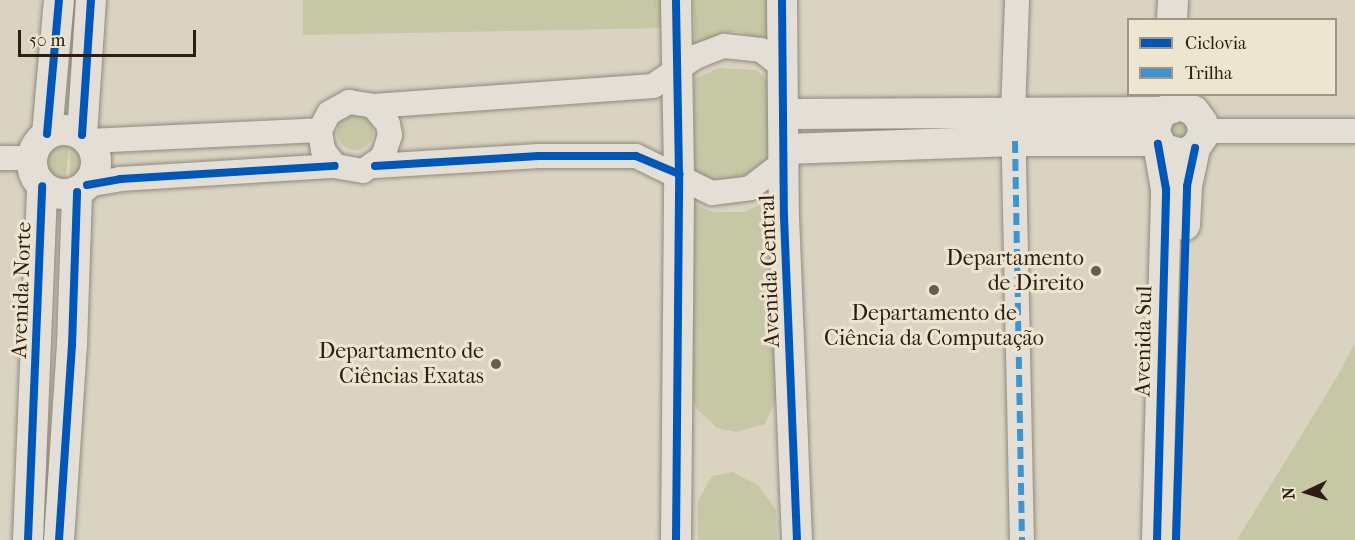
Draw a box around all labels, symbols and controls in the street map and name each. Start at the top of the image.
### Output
scale bar [21,18,200,56]
legend [1127,18,1337,96]
text: 50 m [29,30,65,51]
text: Ciclovia [1185,33,1246,54]
text: Trilha [1185,63,1232,84]
street label: Avenida Central [754,194,786,348]
street label: Avenida Norte [6,221,38,359]
place label: Departamento de Direito [946,245,1084,296]
marker: Departamento de Direito [1089,264,1103,278]
marker: Departamento de Ciência da Computação [927,283,941,297]
street label: Avenida Sul [1130,285,1158,397]
place label: Departamento de Ciência da Computação [824,300,1044,352]
place label: Departamento de Ciências Exatas [318,338,484,390]
marker: Departamento de Ciências Exatas [489,357,503,371]
north arrow [1277,462,1337,522]
text: N [1279,487,1298,500]

